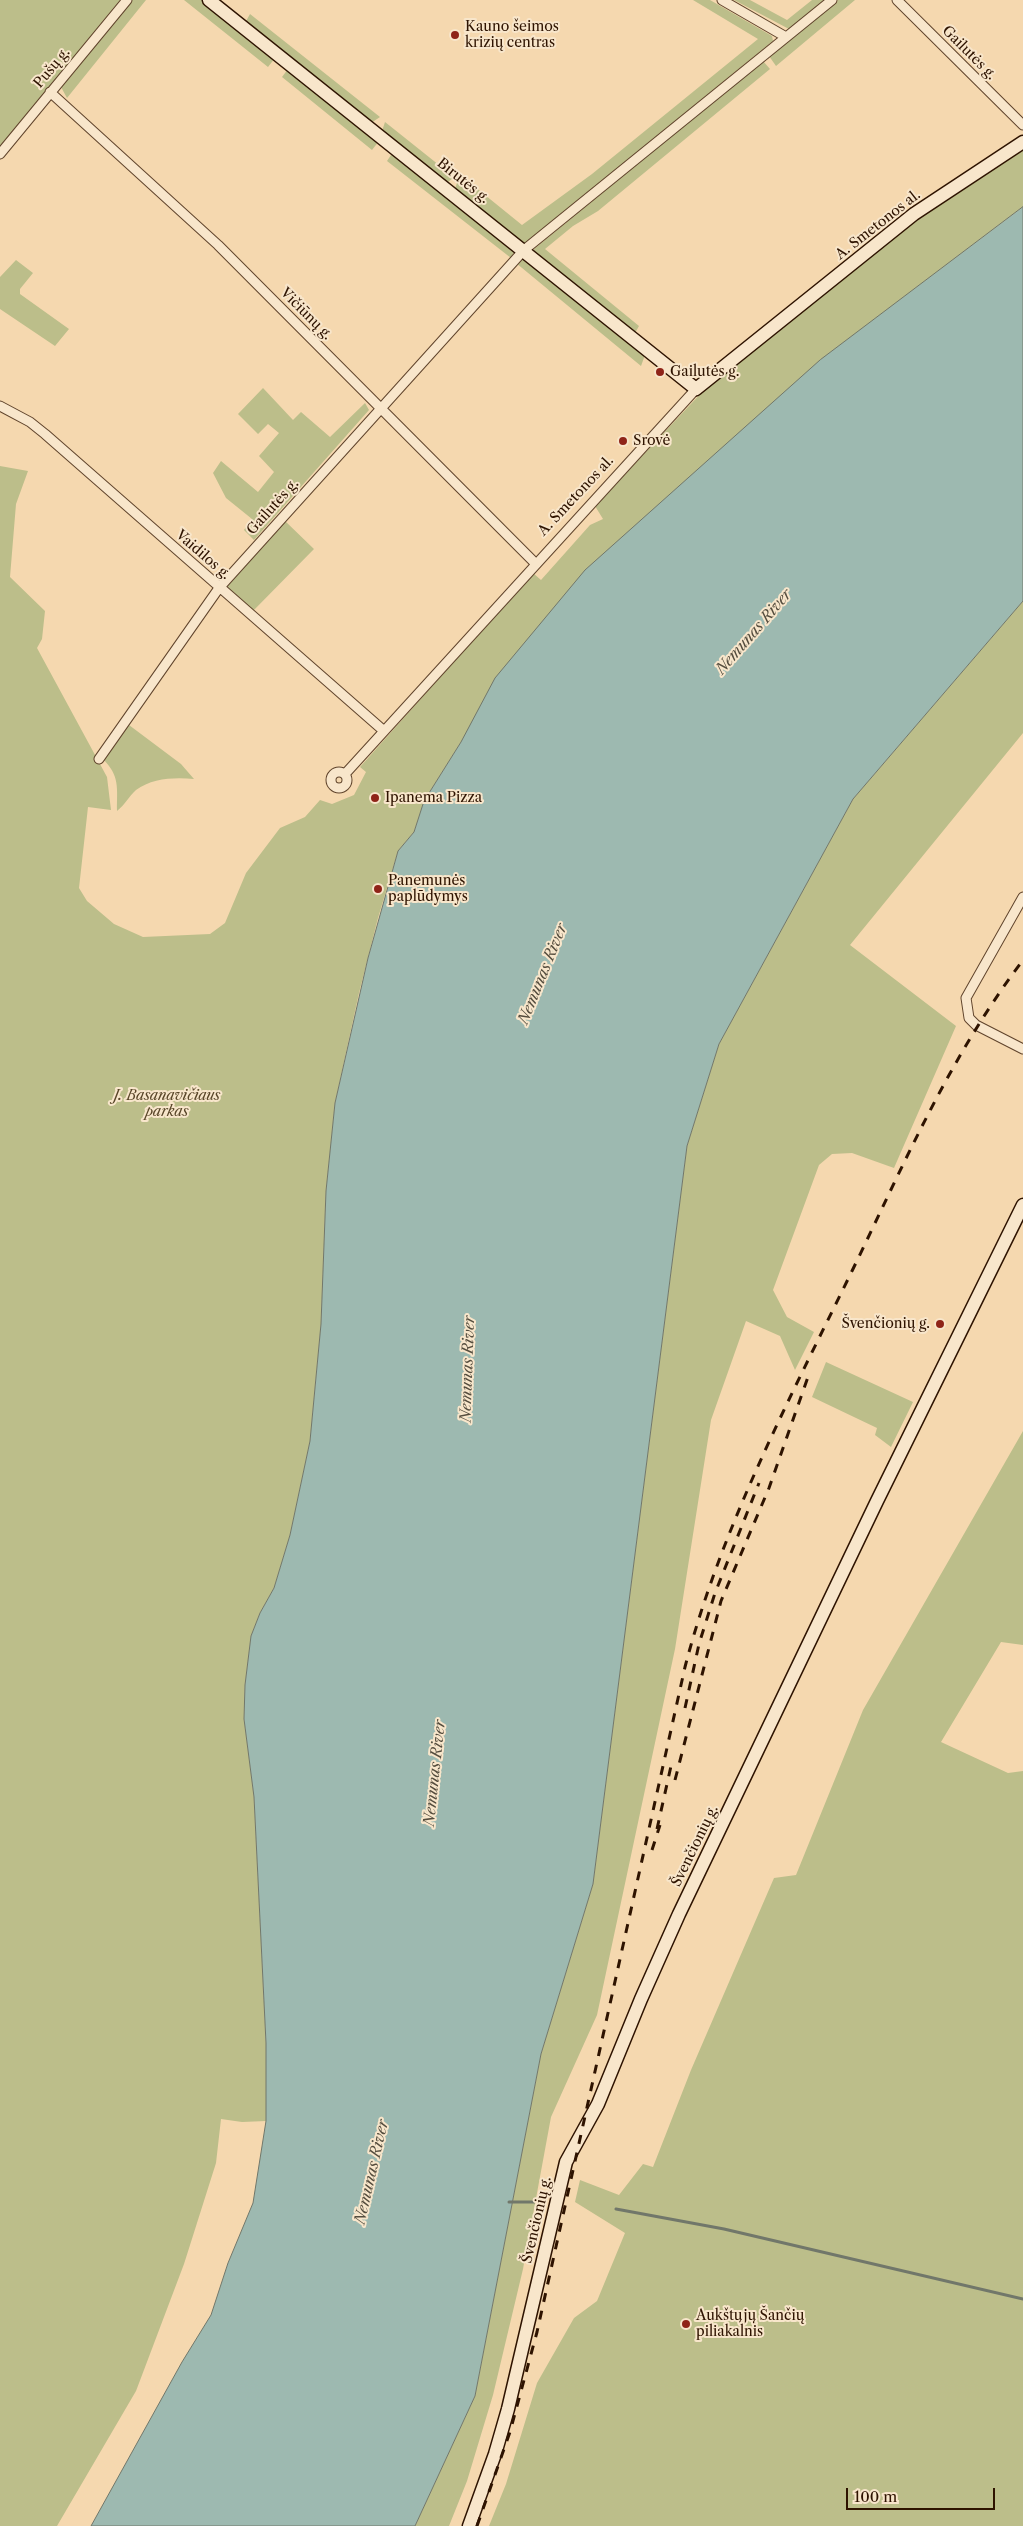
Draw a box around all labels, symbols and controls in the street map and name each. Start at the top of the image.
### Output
place label: Kauno šeimos krizių centras [465,19,559,52]
street label: Gailutės g. [939,23,999,83]
marker: Kauno šeimos krizių centras [449,29,461,41]
street label: Pušų g. [30,45,74,91]
street label: Birutės g. [434,155,492,207]
street label: A. Smetonos al. [832,187,924,263]
street label: Vičiūnų g. [277,285,335,343]
place label: Gailutės g. [670,364,739,380]
marker: Gailutės g. [654,366,666,378]
place label: Srovė [633,433,670,449]
marker: Srovė [617,435,629,447]
street label: A. Smetonos al. [535,453,617,539]
street label: Gailutės g. [244,476,302,538]
street label: Vaidilos g. [172,527,234,583]
water label: Nemunas River [712,586,796,678]
place label: Ipanema Pizza [385,790,482,806]
marker: Ipanema Pizza [369,792,381,804]
place label: Panemunės paplūdymys [388,873,468,906]
marker: Panemunės paplūdymys [372,883,384,895]
water label: Nemunas River [515,921,571,1027]
park label: J. Basanavičiaus parkas [114,1088,220,1120]
water label: Nemunas River [457,1315,479,1423]
place label: Švenčionių g. [841,1316,930,1332]
marker: Švenčionių g. [934,1318,946,1330]
water label: Nemunas River [420,1719,450,1827]
street label: Švenčionių g. [668,1803,722,1889]
water label: Nemunas River [351,2118,393,2226]
street label: Švenčionių g. [519,2175,555,2265]
place label: Aukštųjų Šančių piliakalnis [696,2308,804,2340]
marker: Aukštųjų Šančių piliakalnis [680,2318,692,2330]
scale bar [848,2478,997,2510]
text: 100 m [854,2487,897,2506]

